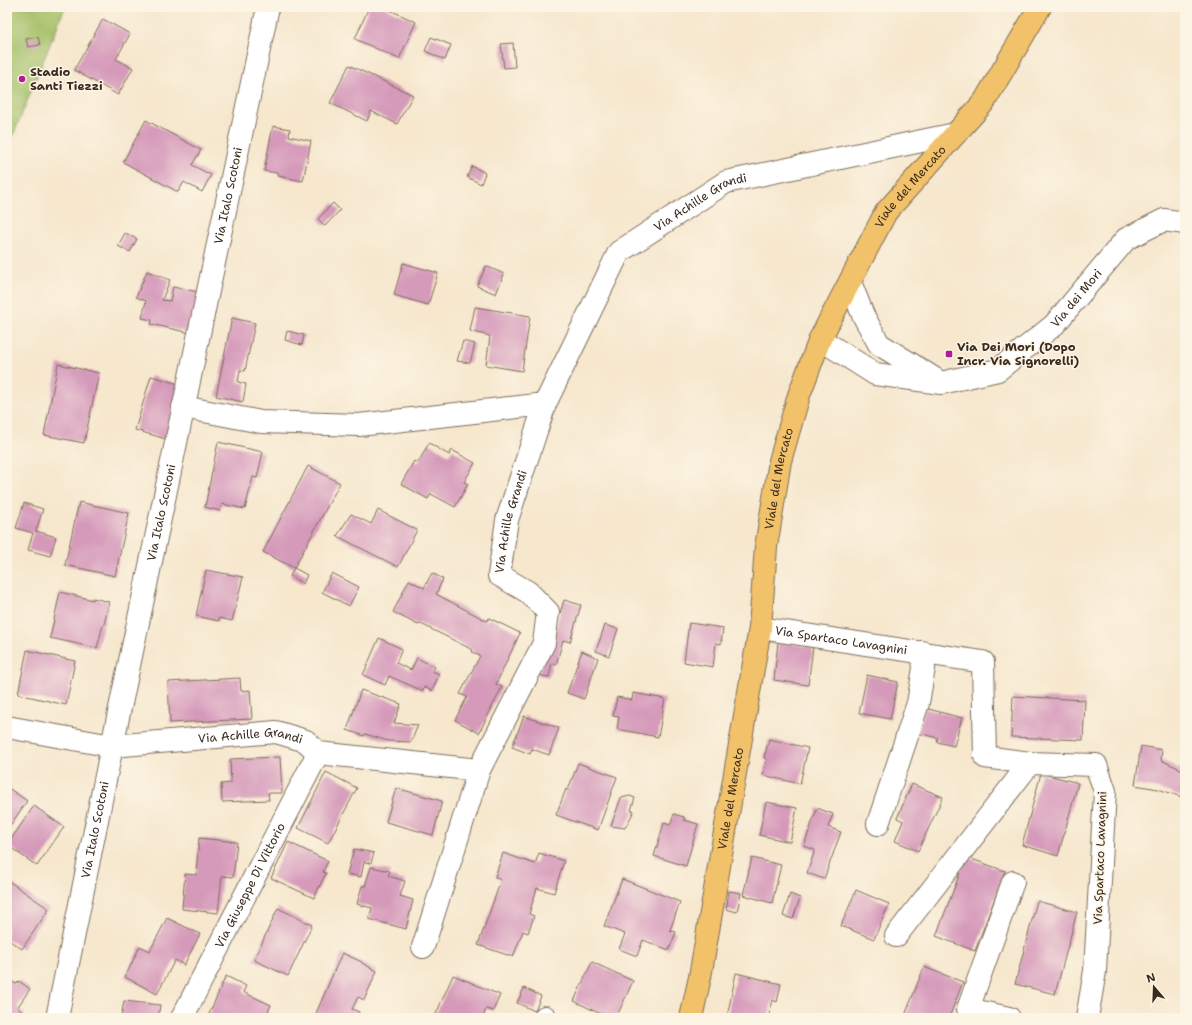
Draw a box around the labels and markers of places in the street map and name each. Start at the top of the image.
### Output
place label: Stadio Santi Tiezzi [30,64,103,94]
marker: Stadio Santi Tiezzi [17,74,27,84]
place label: Via Dei Mori (Dopo Incr. Via Signorelli) [957,339,1079,369]
marker: Via Dei Mori (Dopo Incr. Via Signorelli) [944,349,954,359]

